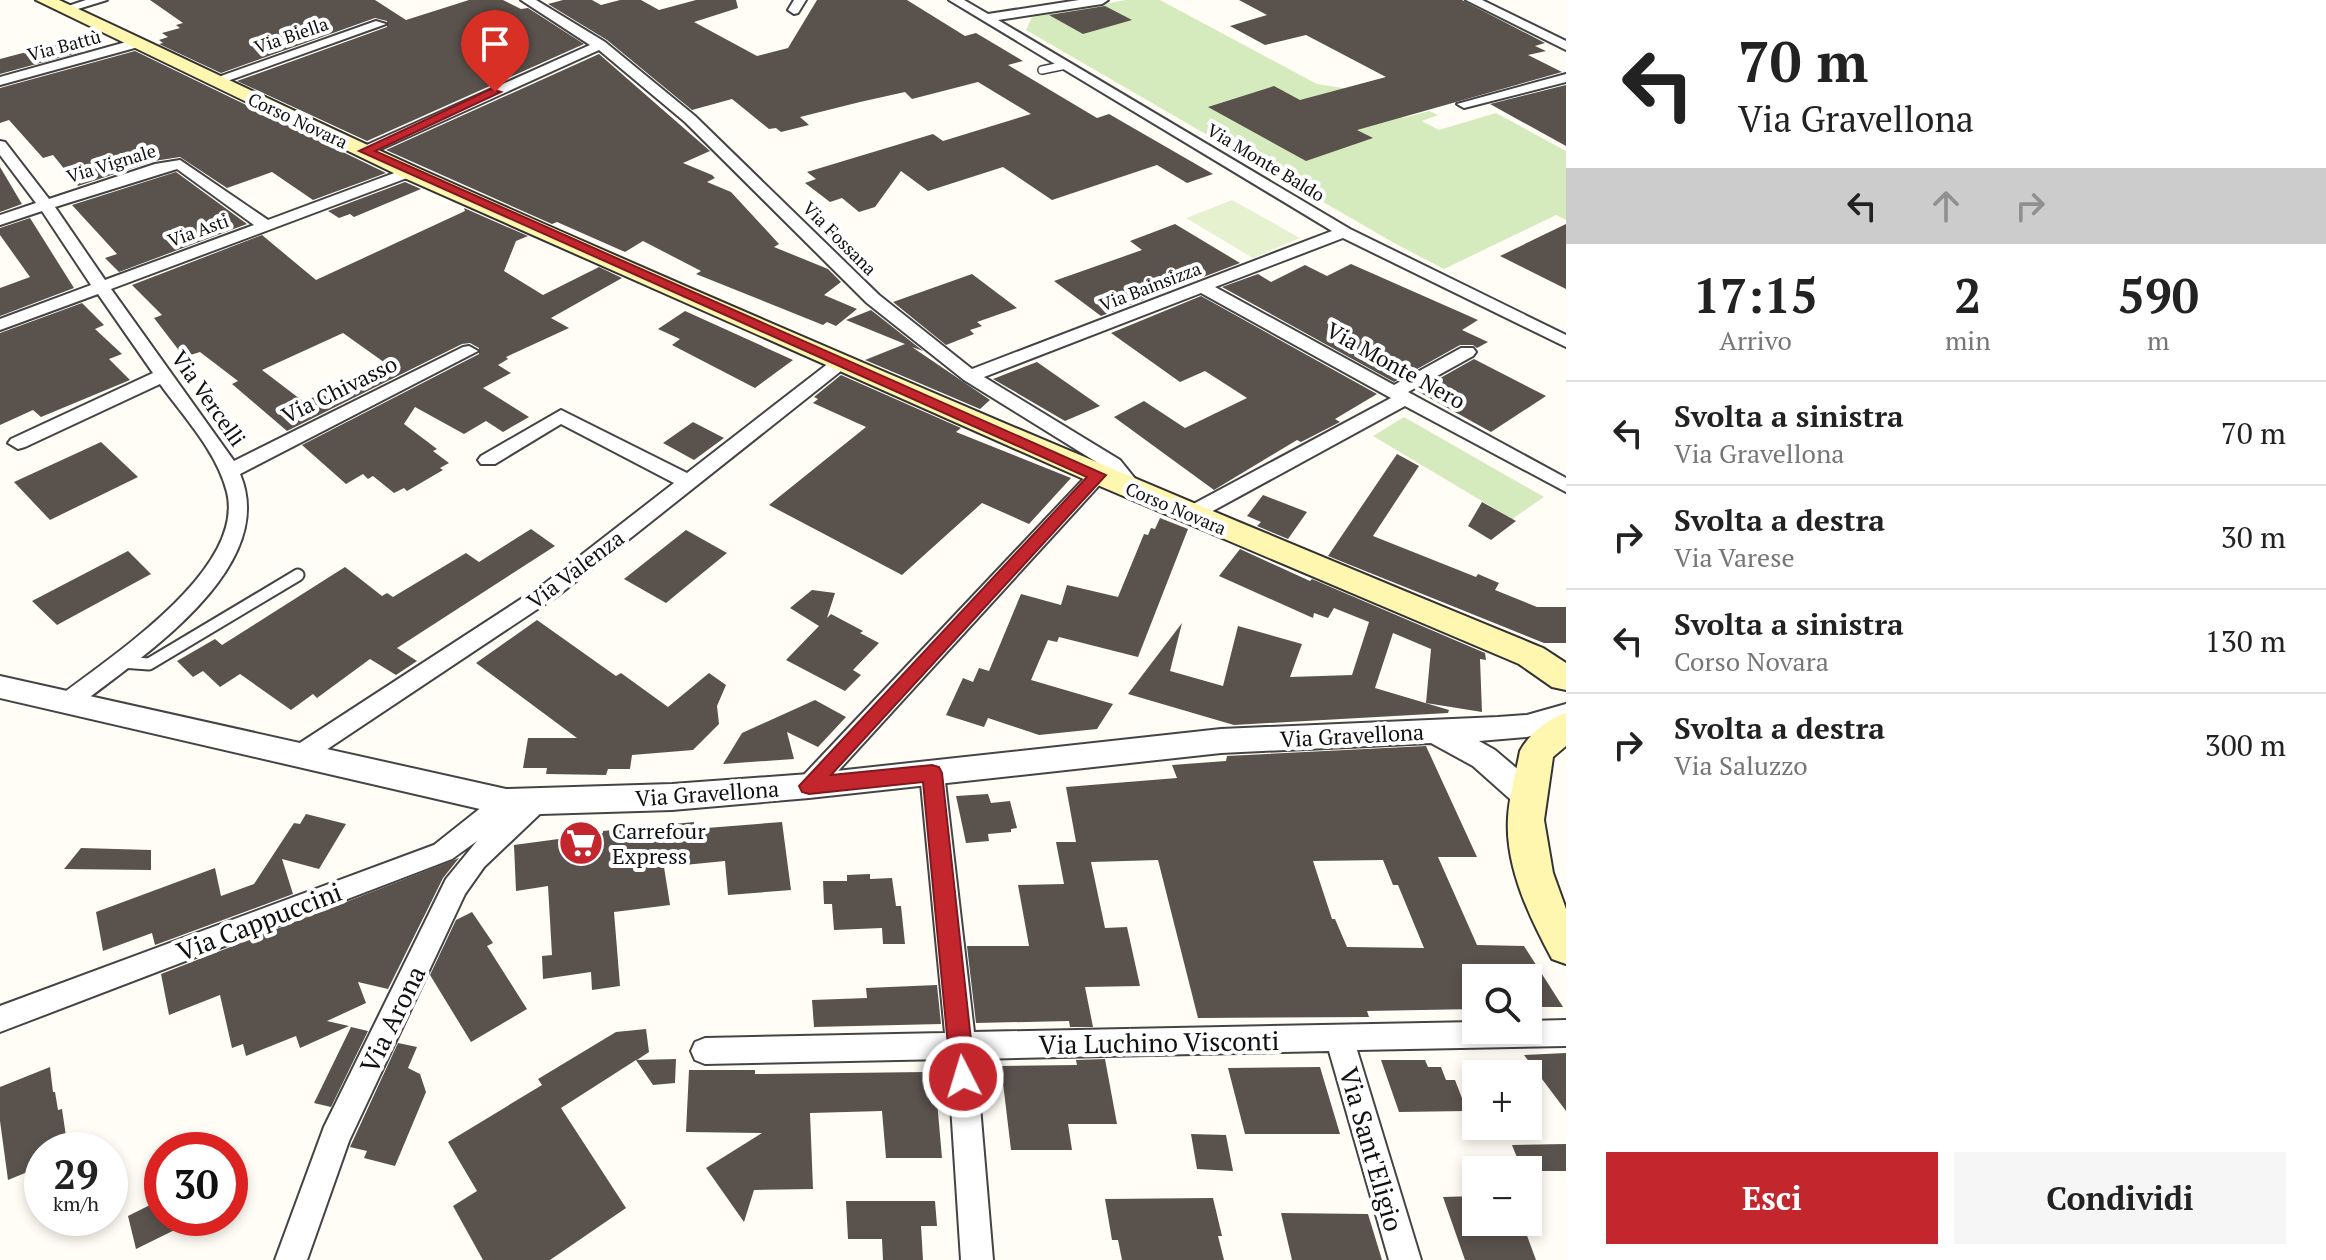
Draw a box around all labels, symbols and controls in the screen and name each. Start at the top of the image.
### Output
pin [461,10,529,92]
street label: Via Biella [251,11,331,59]
icon: arrive [473,22,517,66]
street label: Via Battù [25,24,103,66]
text: 70 m [1738,24,1868,98]
icon: left [1606,32,1710,136]
street label: Corso Novara [244,86,352,154]
text: Via Gravellona [1738,95,1974,142]
street label: Via Monte Baldo [1203,117,1329,207]
street label: Via Vignale [63,138,159,188]
icon: left [1840,184,1884,228]
icon: ahead [1924,184,1968,228]
icon: right [2008,184,2052,228]
street label: Via Fossana [798,196,882,280]
street label: Via Asti [164,208,232,252]
street label: Via Bainsizza [1096,256,1204,316]
text: 17:15 [1693,263,1818,327]
text: 2 [1954,263,1981,327]
text: 590 [2118,263,2199,327]
street label: Via Monte Nero [1321,315,1471,415]
text: Arrivo [1719,323,1792,357]
text: min [1945,323,1991,357]
text: m [2147,323,2170,357]
street label: Via Vercelli [165,344,253,452]
street label: Via Chivasso [276,349,402,429]
text: Svolta a sinistra [1674,396,1904,436]
icon: left [1606,411,1650,455]
text: 70 m [2221,413,2286,453]
text: Via Gravellona [1674,436,1844,470]
street label: Corso Novara [1122,476,1230,540]
text: Svolta a destra [1674,500,1885,540]
icon: right [1606,515,1650,559]
text: 30 m [2221,517,2286,557]
street label: Via Valenza [521,523,629,615]
text: Via Varese [1674,540,1795,574]
text: Svolta a sinistra [1674,604,1904,644]
icon: left [1606,619,1650,663]
text: 130 m [2205,621,2286,661]
text: Corso Novara [1674,644,1829,678]
text: Svolta a destra [1674,708,1885,748]
street label: Via Gravellona [1279,717,1425,753]
icon: right [1606,723,1650,767]
text: 300 m [2205,725,2286,765]
text: Via Saluzzo [1674,748,1808,782]
street label: Via Gravellona [634,774,780,812]
place label: Carrefour Express [612,816,706,870]
supermarket icon: Carrefour Express [557,819,605,867]
street label: Via Cappuccini [172,874,346,968]
street label: Via Arona [351,960,433,1078]
map controls [1462,964,1542,1236]
button: search [1462,964,1542,1044]
street label: Via Luchino Visconti [1038,1023,1280,1061]
position arrow [921,1035,1005,1119]
button: + [1462,1060,1542,1140]
street label: Via Sant'Eligio [1332,1063,1412,1235]
speed limit sign: 30 [144,1132,248,1236]
text: 29 [53,1147,99,1200]
button: Esci [1606,1152,1938,1244]
button: Condividi [1954,1152,2286,1244]
button: − [1462,1156,1542,1236]
text: km/h [53,1190,99,1217]

